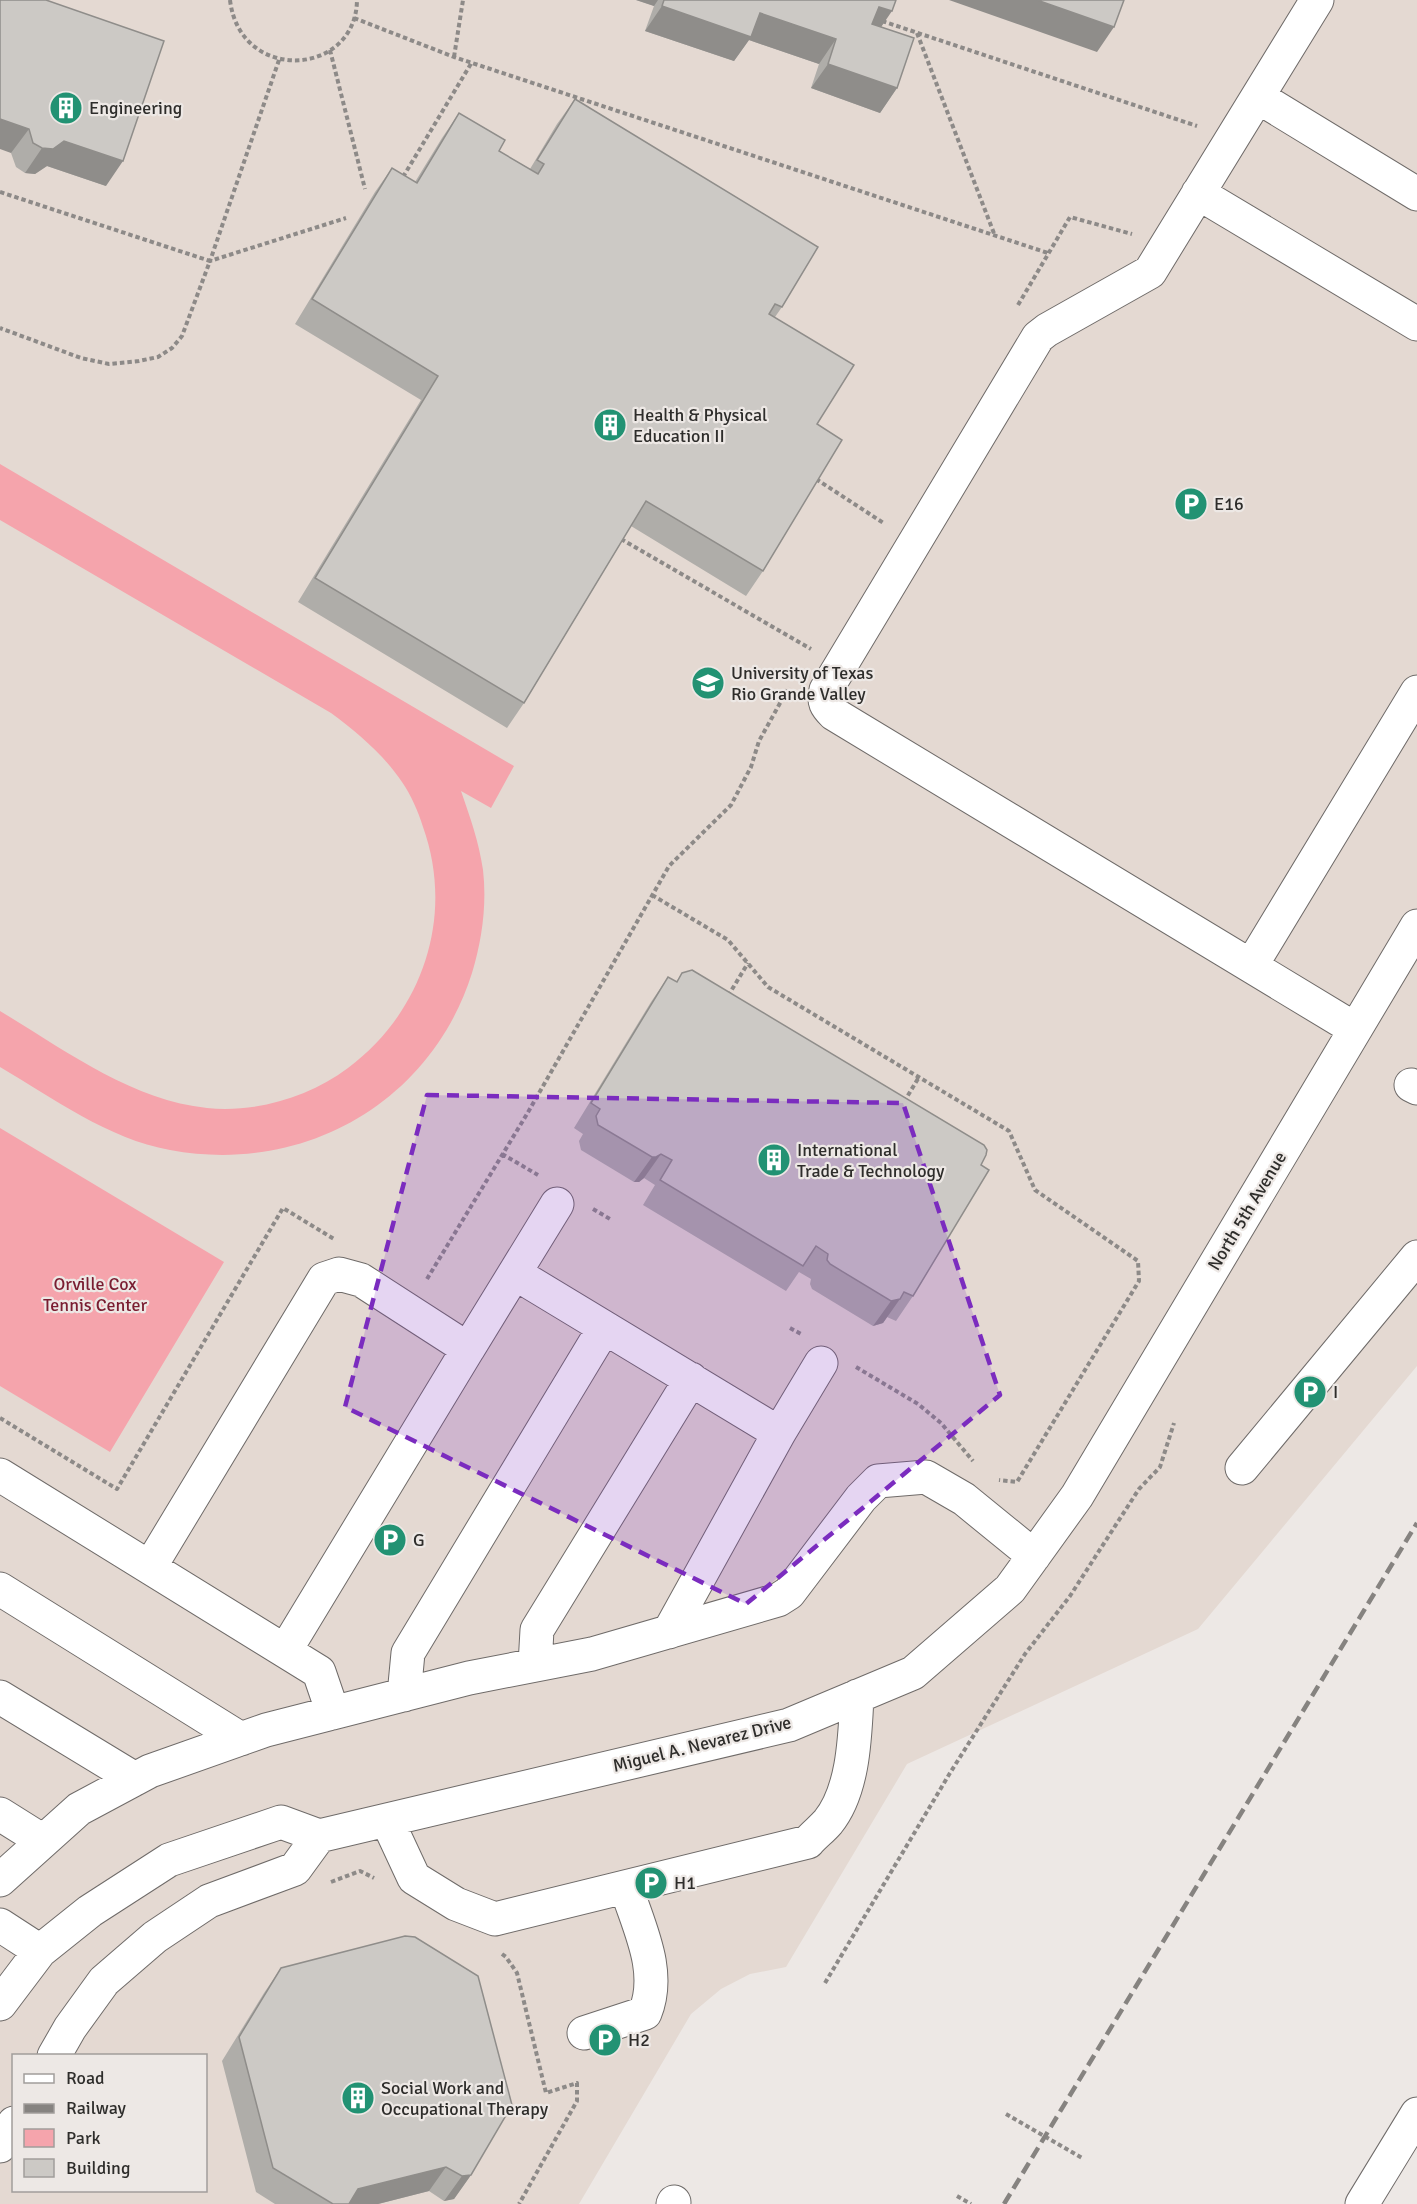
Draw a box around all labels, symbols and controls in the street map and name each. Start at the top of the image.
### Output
building icon: Engineering [48,90,84,126]
place label: Engineering [89,97,182,119]
place label: Health & Physical Education II [633,404,767,447]
building icon: Health & Physical Education II [592,407,628,443]
parking icon: E16 [1173,486,1209,522]
place label: E16 [1214,493,1244,515]
place label: University of Texas Rio Grande Valley [731,662,873,705]
school or university icon: University of Texas Rio Grande Valley [690,665,726,701]
place label: International Trade & Technology [797,1139,945,1182]
building icon: International Trade & Technology [756,1142,792,1178]
street label: North 5th Avenue [1203,1148,1291,1274]
park label: Orville Cox Tennis Center [43,1273,147,1316]
parking icon: I [1292,1374,1328,1410]
place label: I [1333,1381,1338,1403]
parking icon: G [372,1522,408,1558]
place label: G [413,1529,425,1551]
street label: Miguel A. Nevarez Drive [610,1711,794,1777]
parking icon: H1 [633,1865,669,1901]
place label: H1 [674,1872,696,1894]
parking icon: H2 [587,2022,623,2058]
place label: H2 [628,2029,650,2051]
legend [12,2054,207,2192]
text: Road [66,2067,105,2089]
place label: Social Work and Occupational Therapy [381,2077,549,2120]
building icon: Social Work and Occupational Therapy [340,2080,376,2116]
text: Railway [66,2097,127,2119]
text: Park [66,2127,101,2149]
text: Building [66,2157,130,2179]

